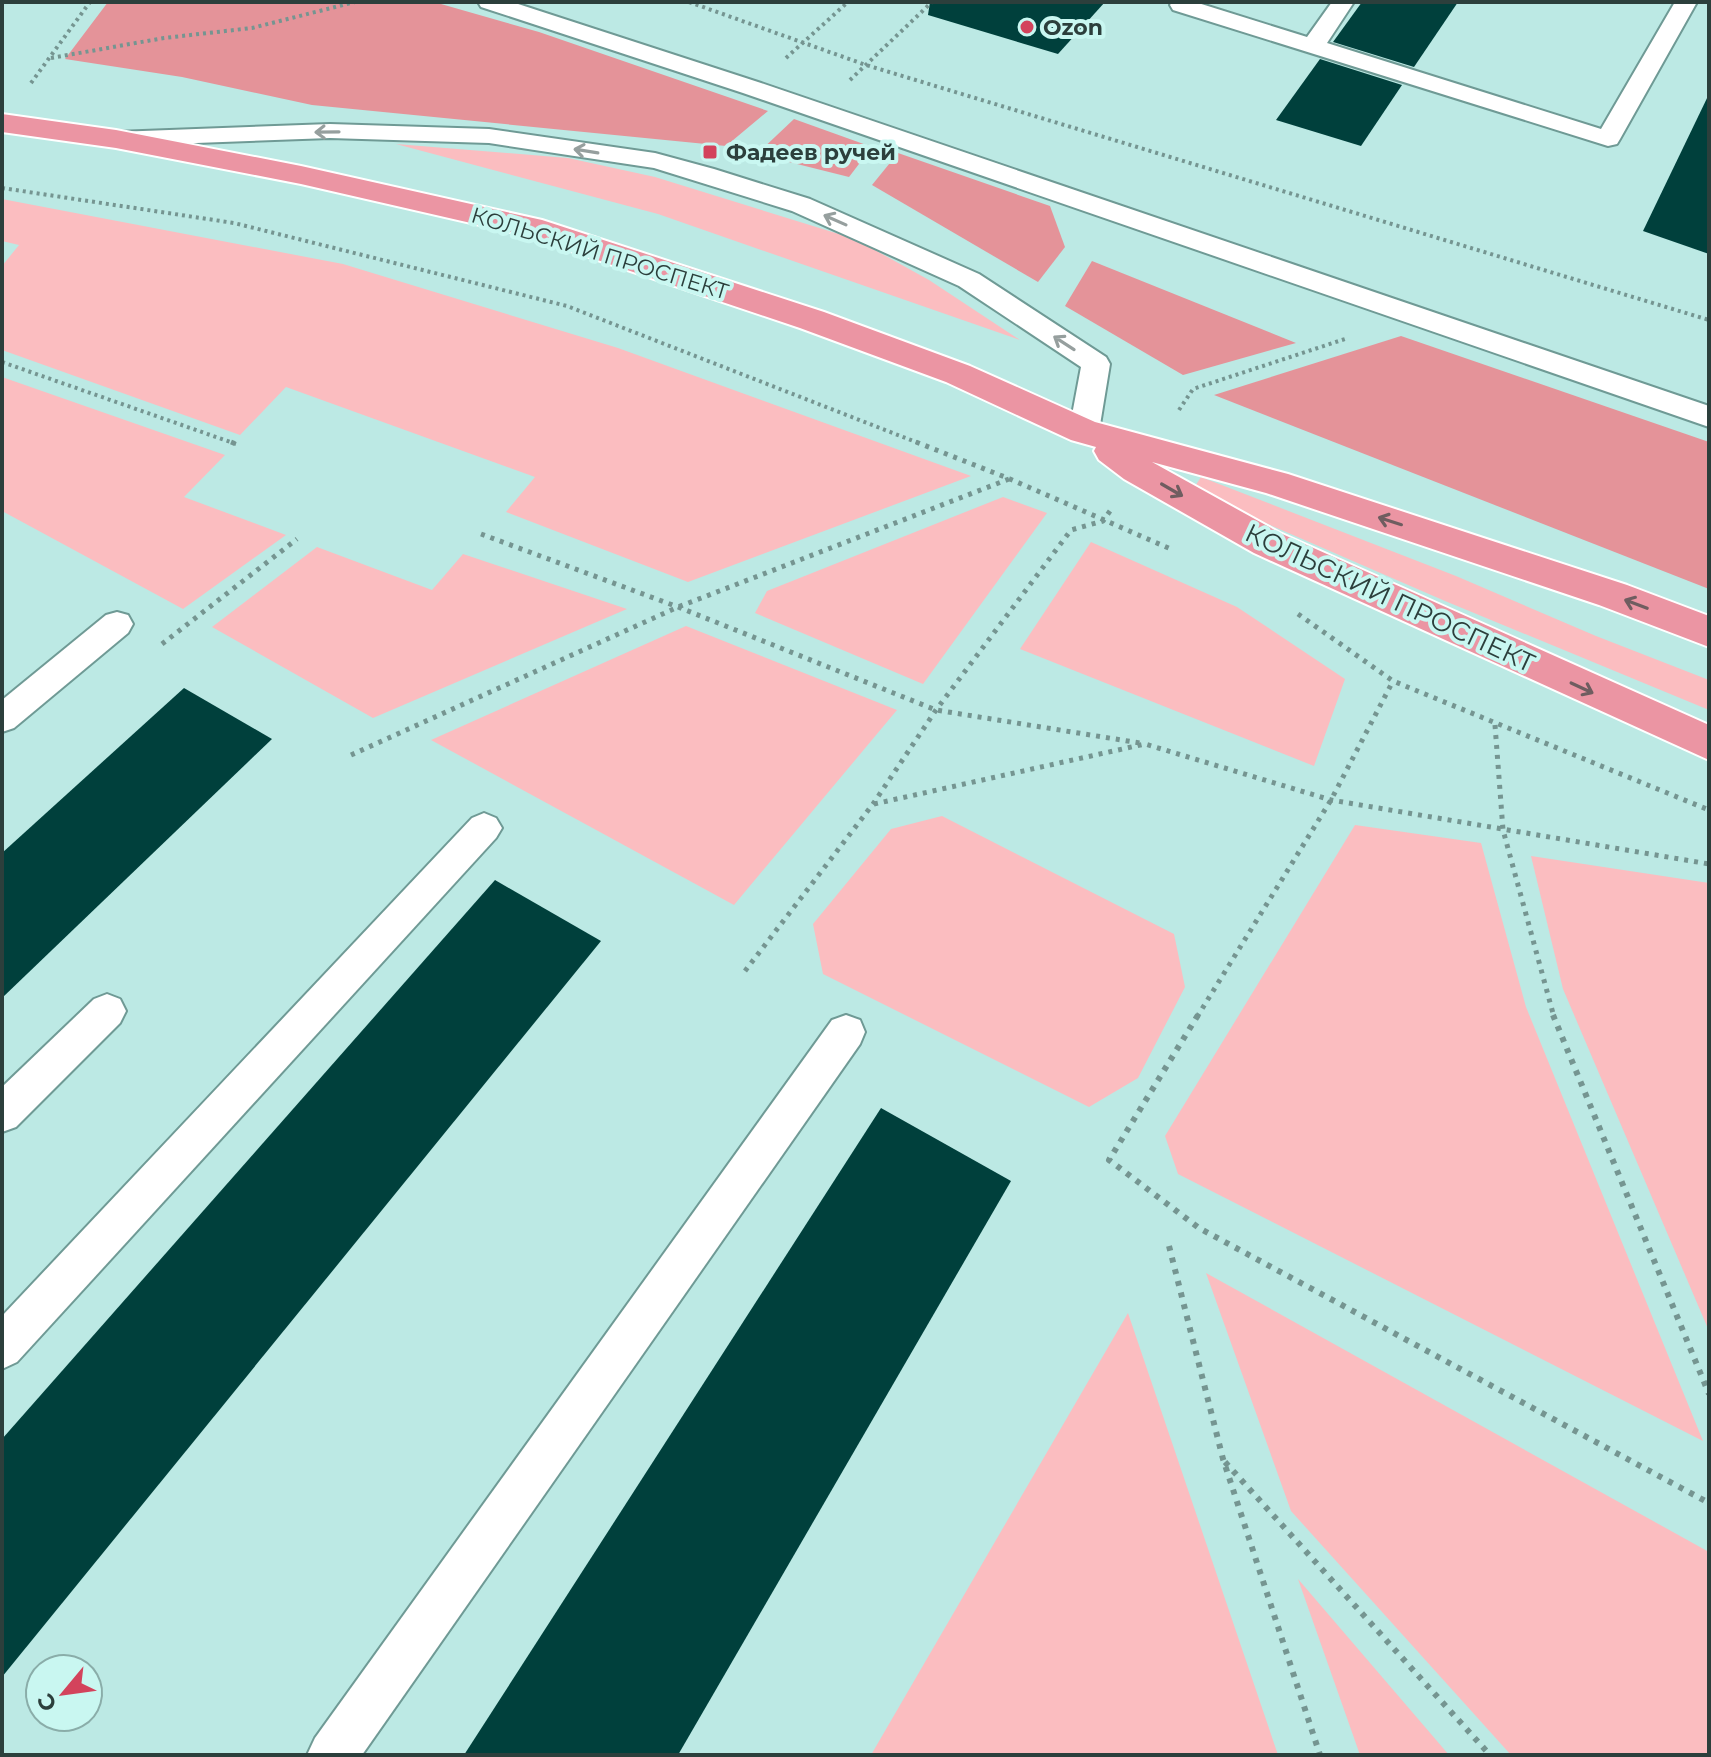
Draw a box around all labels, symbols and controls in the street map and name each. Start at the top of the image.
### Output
place label: Ozon [1043,14,1103,41]
marker: Ozon [1018,18,1036,36]
one-way arrow [314,124,341,140]
place label: Фадеев ручей [726,139,896,166]
one-way arrow [574,143,599,158]
marker: Фадеев ручей [701,143,719,161]
street label: КОЛЬСКИЙ ПРОСПЕКТ [468,201,732,306]
one-way arrow [824,212,848,227]
one-way arrow [1053,335,1076,351]
one-way arrow [1160,482,1183,498]
one-way arrow [1377,513,1402,528]
street label: КОЛЬСКИЙ ПРОСПЕКТ [1240,517,1540,679]
one-way arrow [1624,596,1649,610]
one-way arrow [1570,681,1594,696]
north arrow [24,1653,104,1733]
text: С [31,1689,63,1716]

